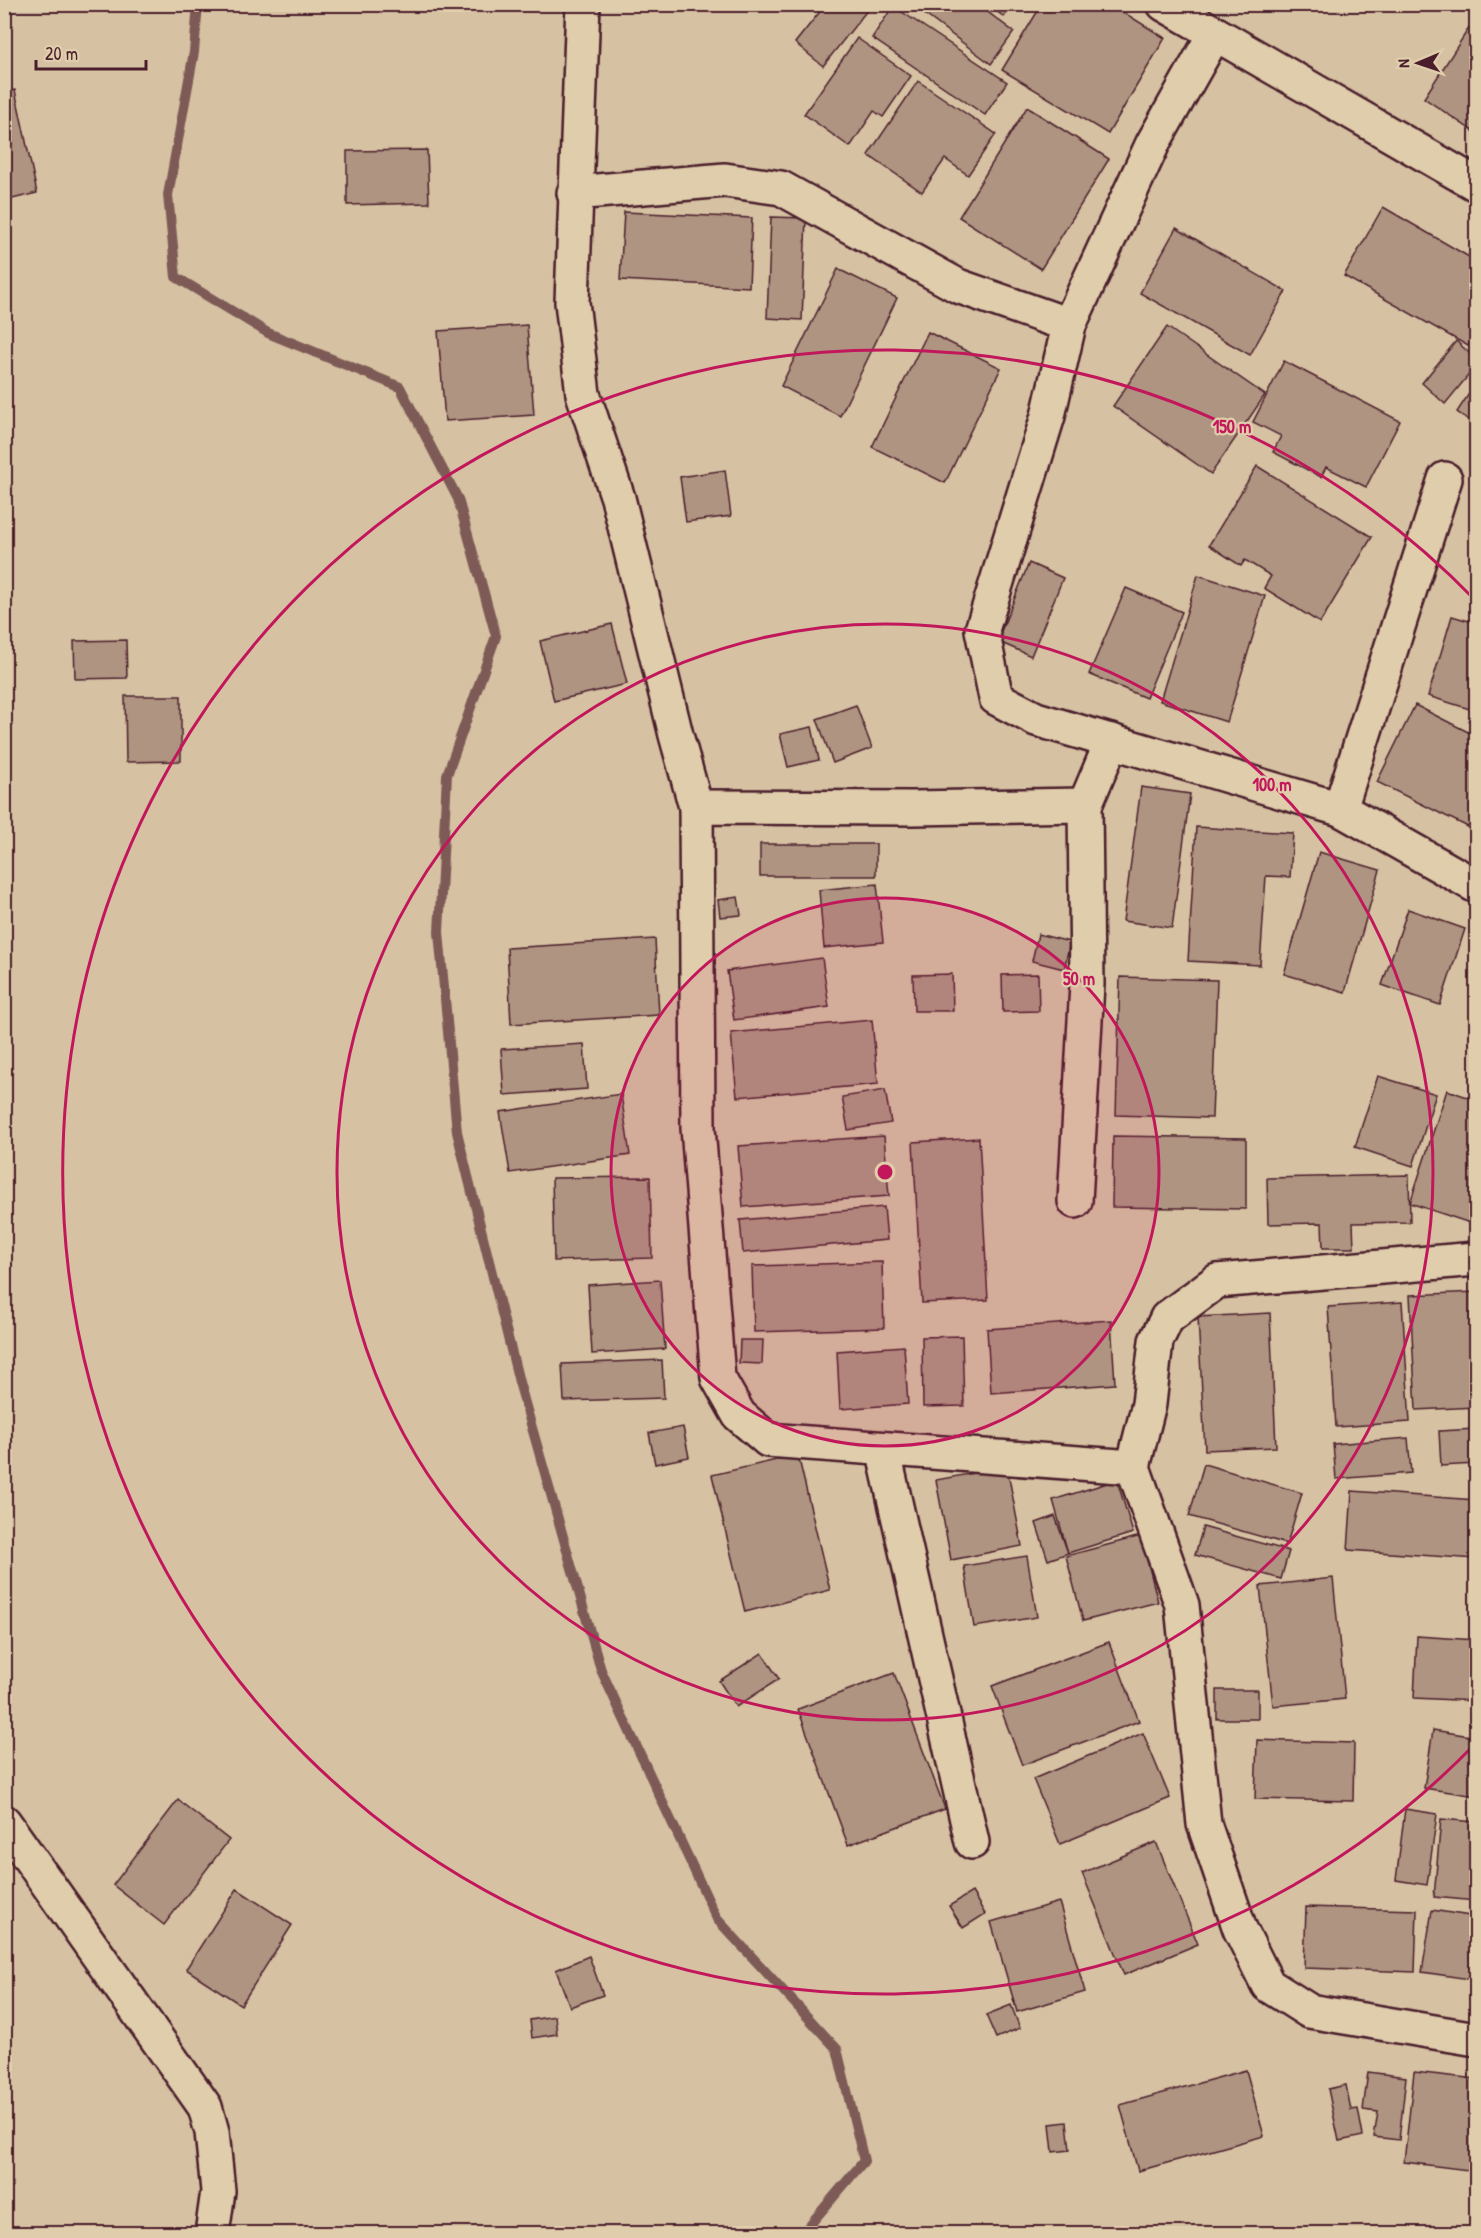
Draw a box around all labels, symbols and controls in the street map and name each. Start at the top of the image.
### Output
scale bar [36,33,146,71]
north arrow [1388,33,1448,93]
text: 20 m [45,41,78,66]
text: N [1392,58,1414,68]
text: 150 m [1213,414,1251,439]
text: 100 m [1252,772,1292,797]
text: 50 m [1063,966,1095,991]
centre of rings [875,1162,895,1182]

